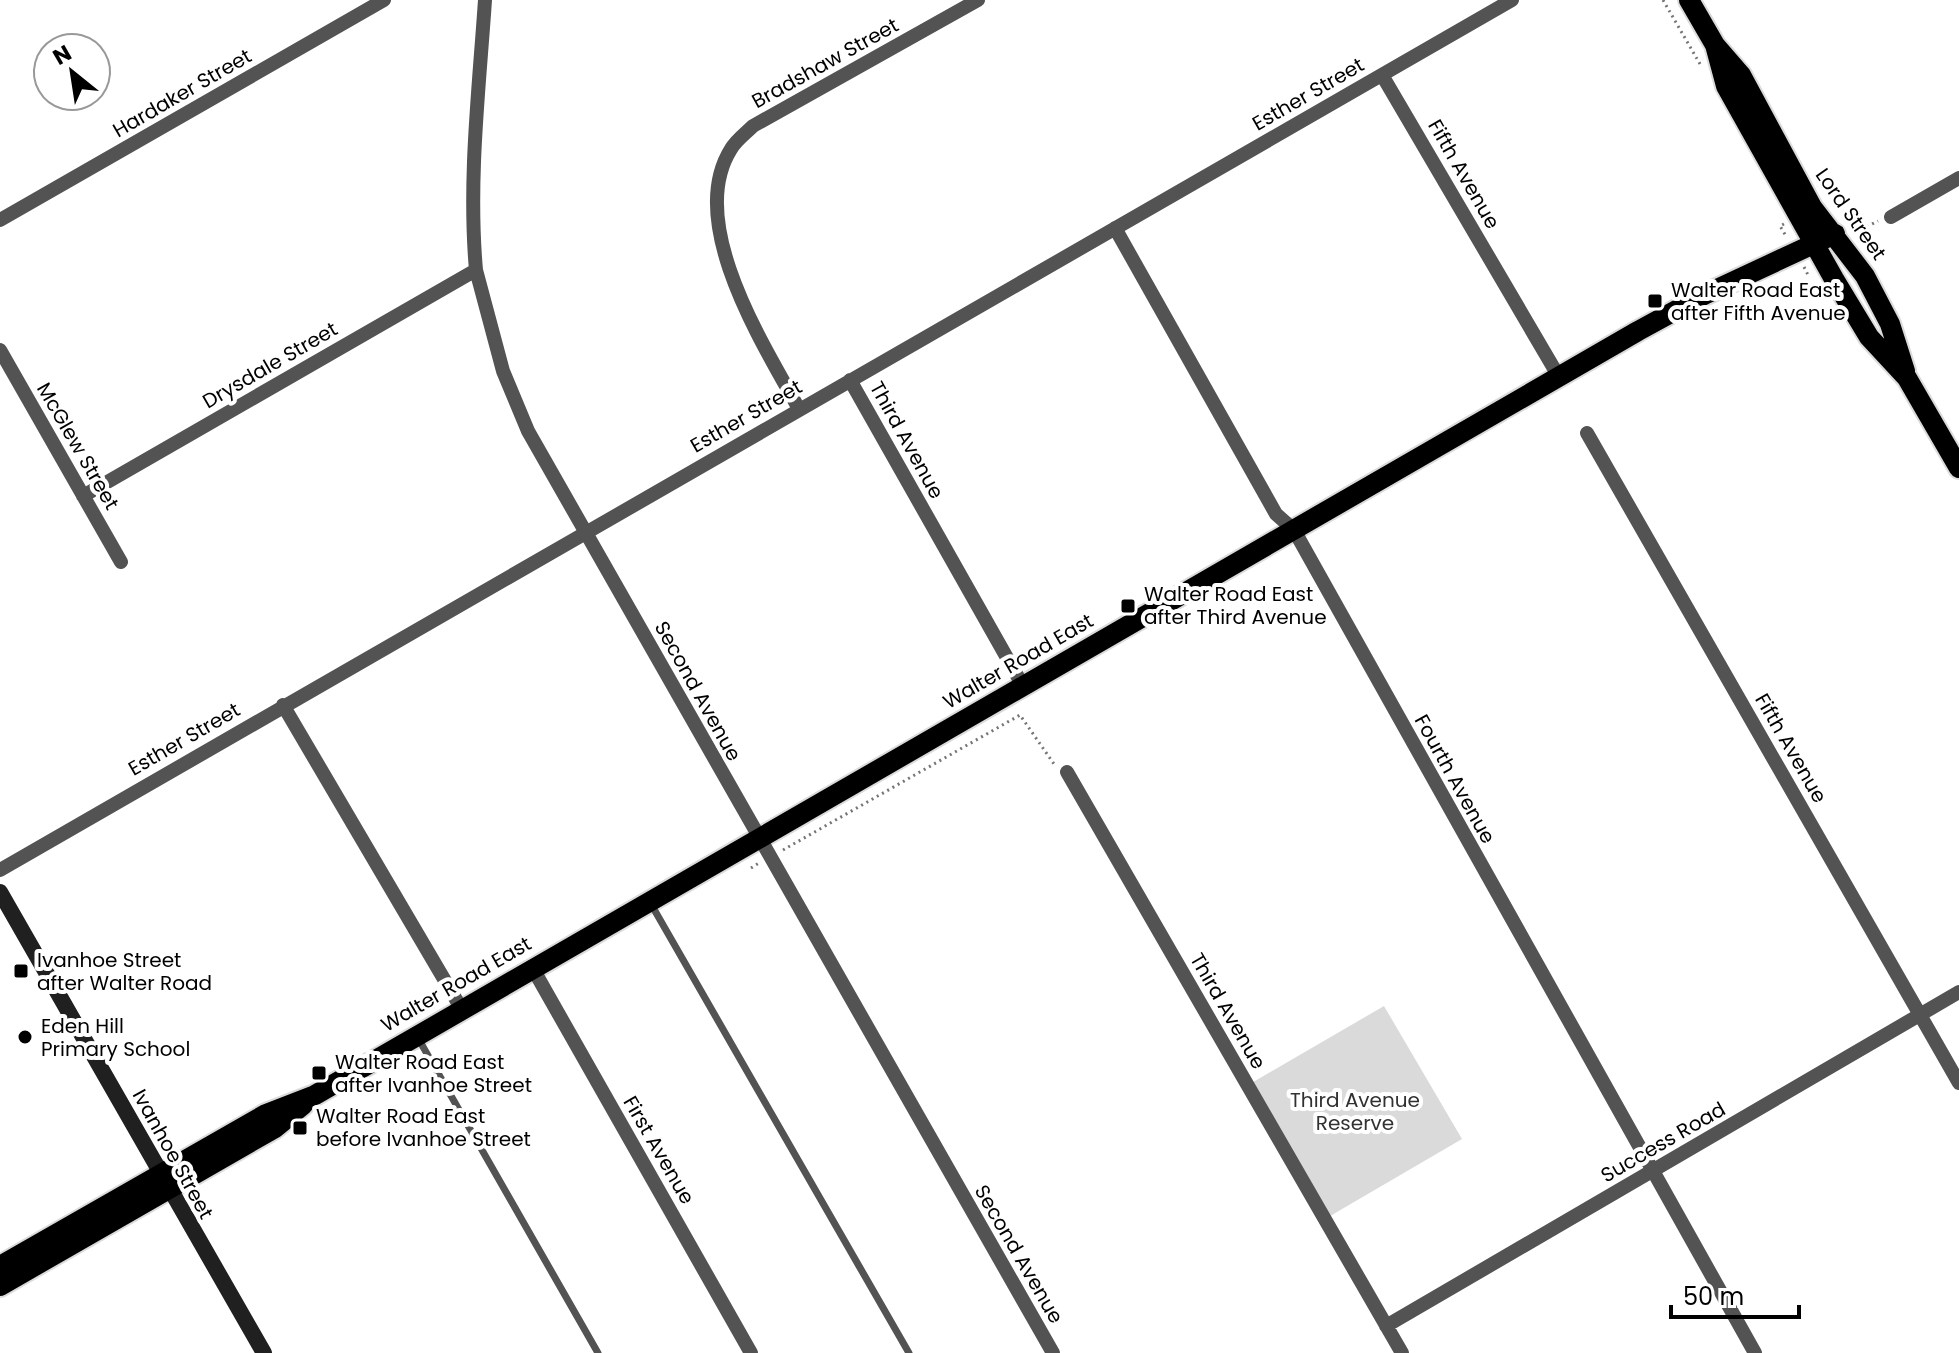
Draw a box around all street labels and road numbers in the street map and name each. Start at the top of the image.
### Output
street label: Bradshaw Street [747,11,903,115]
street label: Hardaker Street [107,42,257,144]
street label: Esther Street [1247,51,1369,137]
street label: Fifth Avenue [1421,114,1507,234]
street label: Lord Street [1809,162,1893,266]
street label: Drysdale Street [197,315,343,415]
street label: Esther Street [685,373,807,459]
street label: Third Avenue [863,376,951,504]
street label: McGlew Street [30,377,126,515]
street label: Walter Road East [938,607,1098,715]
street label: Second Avenue [648,616,748,766]
street label: Fifth Avenue [1748,688,1834,808]
street label: Esther Street [123,696,245,782]
street label: Fourth Avenue [1408,709,1502,849]
street label: Walter Road East [376,930,536,1038]
street label: Third Avenue [1183,948,1273,1074]
street label: Ivanhoe Street [126,1084,220,1224]
street label: First Avenue [617,1091,701,1209]
street label: Success Road [1596,1095,1730,1189]
street label: Second Avenue [968,1180,1070,1328]

